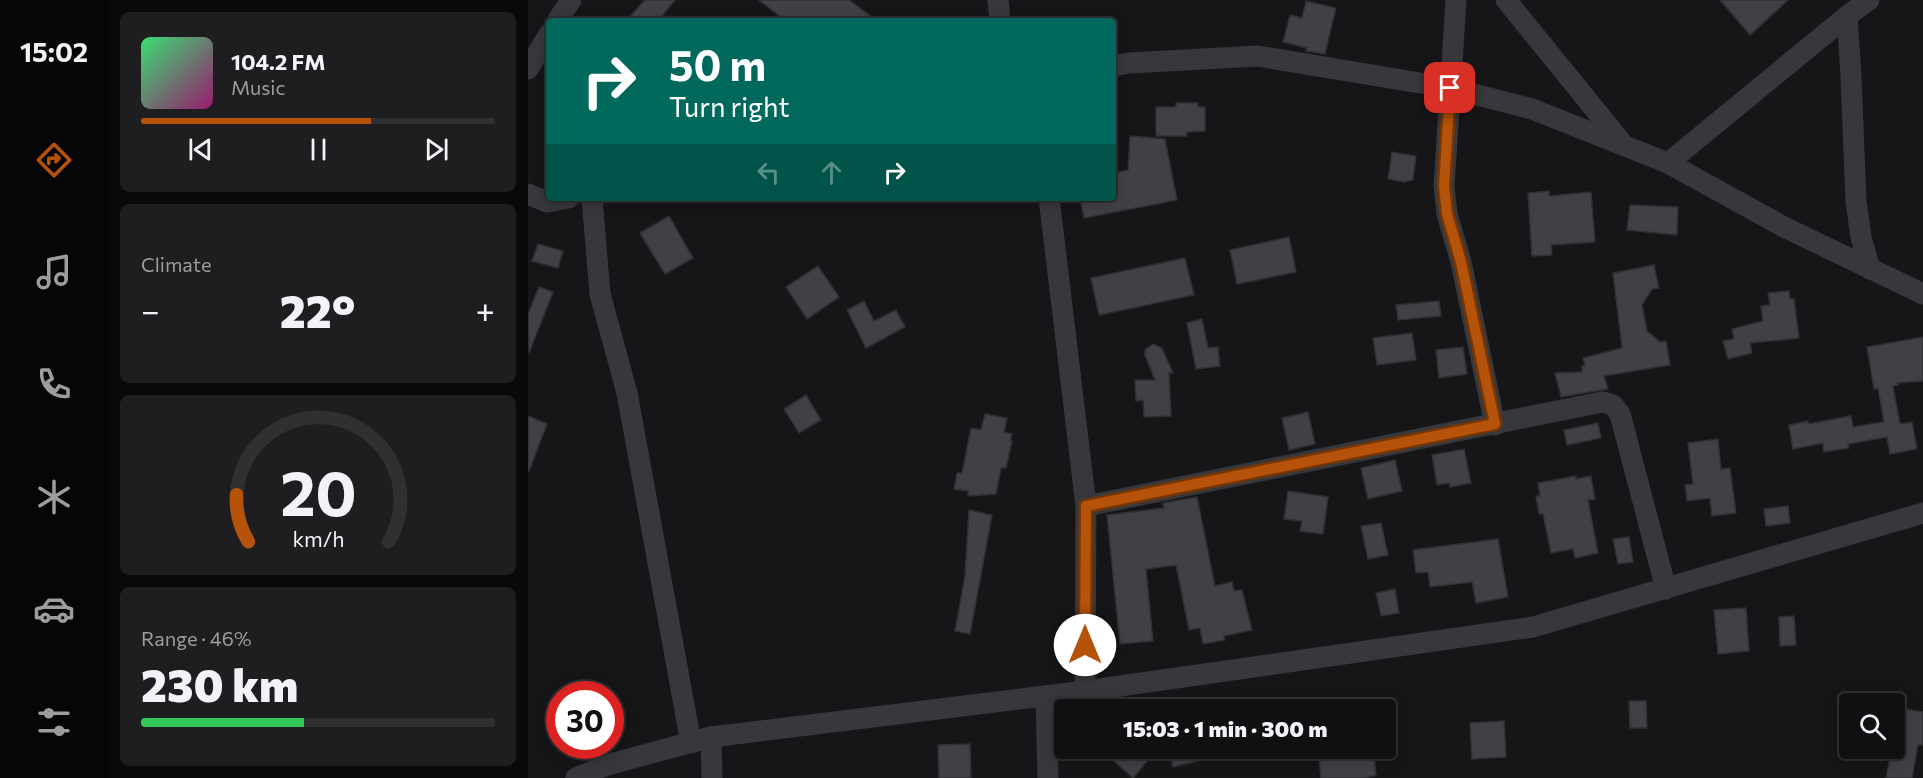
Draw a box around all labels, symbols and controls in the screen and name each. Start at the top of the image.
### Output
text: 15:02 [20,35,88,68]
text: 50 m [669,38,766,90]
icon: right [570,42,648,120]
text: 104.2 FM [231,48,325,75]
pin [1424,62,1475,113]
icon: arrive [1433,71,1466,104]
text: Music [231,75,285,99]
text: Turn right [669,90,789,123]
icon: previous [184,133,217,166]
icon: pause [302,133,335,166]
icon: next [420,133,453,166]
icon: directions [33,139,75,181]
icon: left [752,156,785,189]
icon: ahead [815,156,848,189]
icon: right [878,156,911,189]
icon: music [33,251,75,293]
text: Climate [141,252,211,276]
text: 22° [280,282,356,337]
text: − [141,289,160,330]
text: + [476,289,495,330]
icon: phone [33,363,75,405]
text: 20 [280,453,356,529]
icon: climate [33,476,75,518]
text: km/h [292,525,344,551]
icon: car [33,588,75,630]
position arrow [1053,613,1117,677]
text: Range · 46% [141,626,252,650]
text: 230 km [141,656,298,711]
speed limit sign: 30 [546,681,624,759]
map controls [1839,693,1905,759]
button: search [1839,693,1905,759]
icon: filters [33,701,75,743]
text: 15:03 · 1 min · 300 m [1123,715,1327,742]

